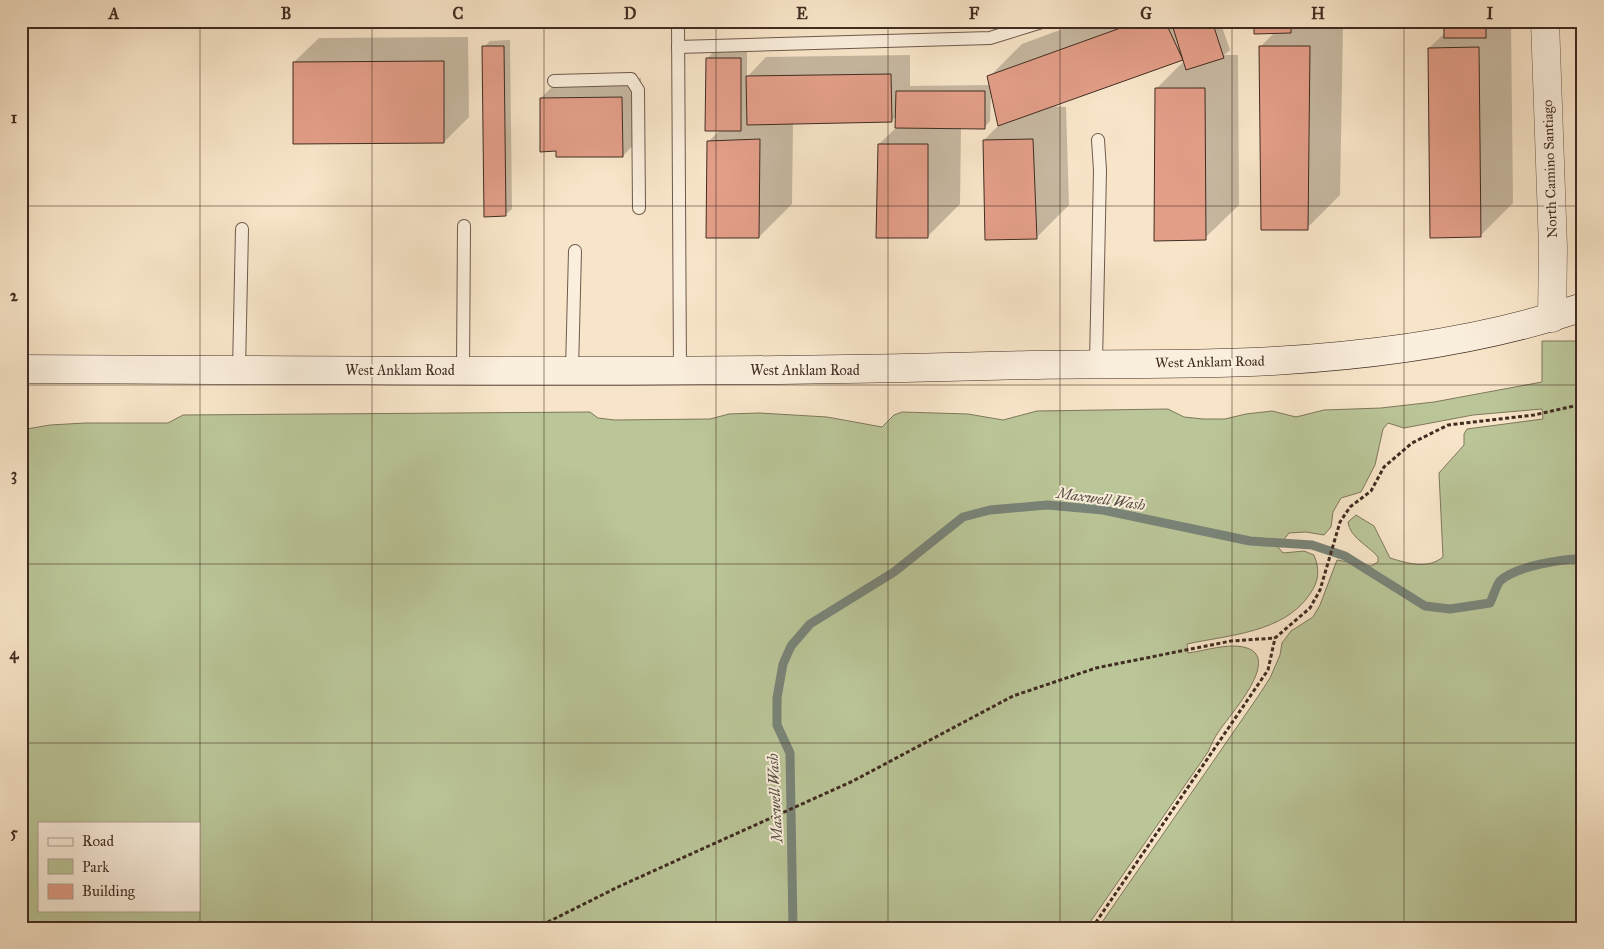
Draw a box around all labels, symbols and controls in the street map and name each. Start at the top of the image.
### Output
text: A [108,4,120,23]
text: B [281,4,291,23]
text: C [453,4,464,23]
text: D [624,4,637,23]
text: E [796,4,808,23]
text: F [969,4,980,23]
text: G [1140,4,1152,23]
text: H [1311,4,1325,23]
text: I [1487,4,1494,23]
street label: North Camino Santiago [1539,100,1561,238]
text: 1 [11,108,18,127]
text: 2 [10,286,19,305]
street label: West Anklam Road [1155,353,1265,371]
street label: West Anklam Road [345,362,455,379]
street label: West Anklam Road [750,362,860,379]
text: 3 [11,465,17,485]
water label: Maxwell Wash [1054,484,1147,514]
text: 4 [10,644,20,664]
water label: Maxwell Wash [764,752,786,845]
legend [38,822,200,912]
text: 5 [10,823,18,842]
text: Road [82,832,114,850]
text: Park [82,858,109,876]
text: Building [82,882,136,900]

